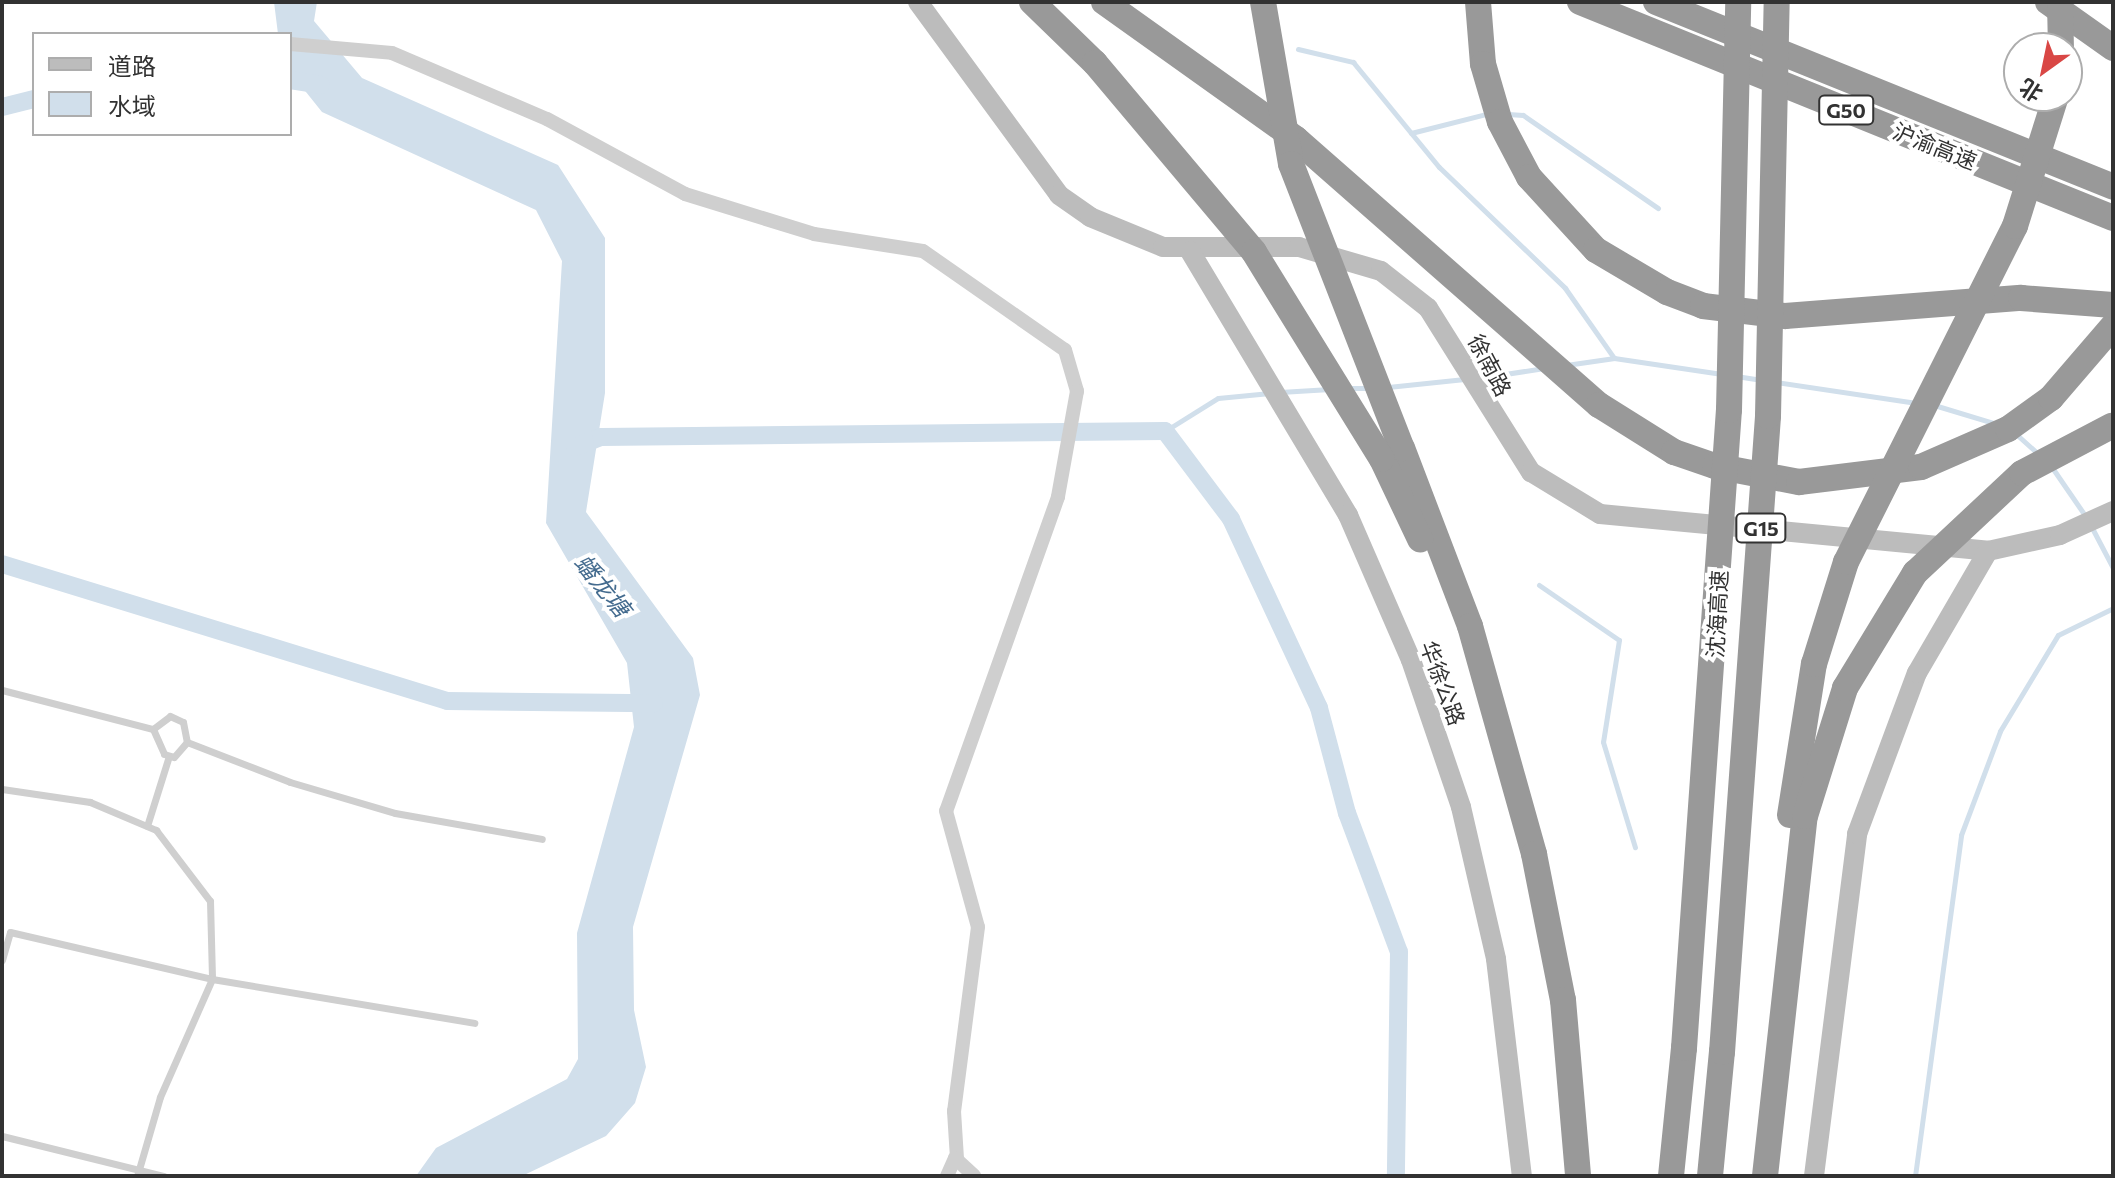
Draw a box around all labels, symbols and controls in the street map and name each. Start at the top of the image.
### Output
legend [32,32,292,136]
north arrow [2003,32,2083,112]
text: 道路 [108,51,156,80]
text: 北 [2014,74,2047,108]
text: 水域 [108,91,156,120]
road number: G50 [1818,94,1874,126]
street label: 沪渝高速 [1889,117,1981,175]
street label: 徐南路 [1463,330,1517,400]
road number: G15 [1735,512,1787,544]
water label: 蟠龙塘 [569,548,637,622]
street label: 沈海高速 [1702,569,1732,659]
street label: 华徐公路 [1416,637,1470,729]

